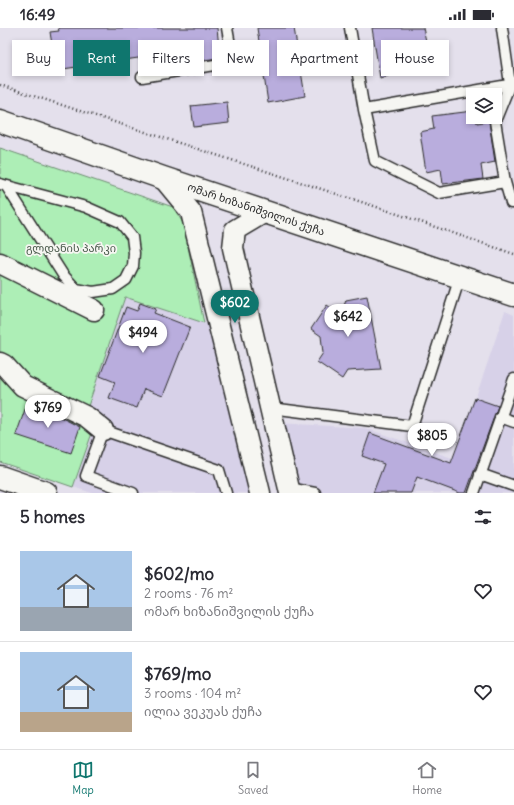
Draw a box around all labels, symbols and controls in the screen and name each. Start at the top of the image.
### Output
text: 16:49 [20,5,55,24]
chip: Buy [12,40,65,76]
chip: Rent [73,40,130,76]
chip: Filters [138,40,204,76]
chip: New [212,40,269,76]
chip: Apartment [277,40,373,76]
chip: House [381,40,449,76]
map controls [466,88,502,124]
button: layers [466,88,502,124]
street label: ომარ ხიზანიშვილის ქუჩა [186,180,327,239]
park label: გლდანის პარკი [26,241,116,255]
pin: $602 [211,290,259,324]
text: $602 [220,294,250,311]
pin: $642 [324,304,372,338]
text: $642 [333,308,363,325]
pin: $494 [119,320,167,354]
text: $494 [128,324,158,341]
pin: $769 [24,395,72,429]
text: $769 [34,399,62,416]
pin: $805 [408,423,456,457]
text: $805 [417,427,447,444]
text: 5 homes [20,506,85,528]
icon: filters [472,506,494,528]
text: $602/mo [144,563,214,585]
icon: home [52,567,100,615]
icon: heart [472,580,494,602]
text: 2 rooms · 76 m² [144,585,233,602]
text: ომარ ხიზანიშვილის ქუჩა [144,603,314,620]
text: $769/mo [144,663,211,685]
icon: home [52,668,100,716]
icon: heart [472,681,494,703]
text: 3 rooms · 104 m² [144,685,241,702]
text: ილია ვეკუას ქუჩა [144,703,262,720]
tab: Map [72,759,94,797]
tab: Saved [238,759,268,797]
tab: Home [412,759,442,797]

